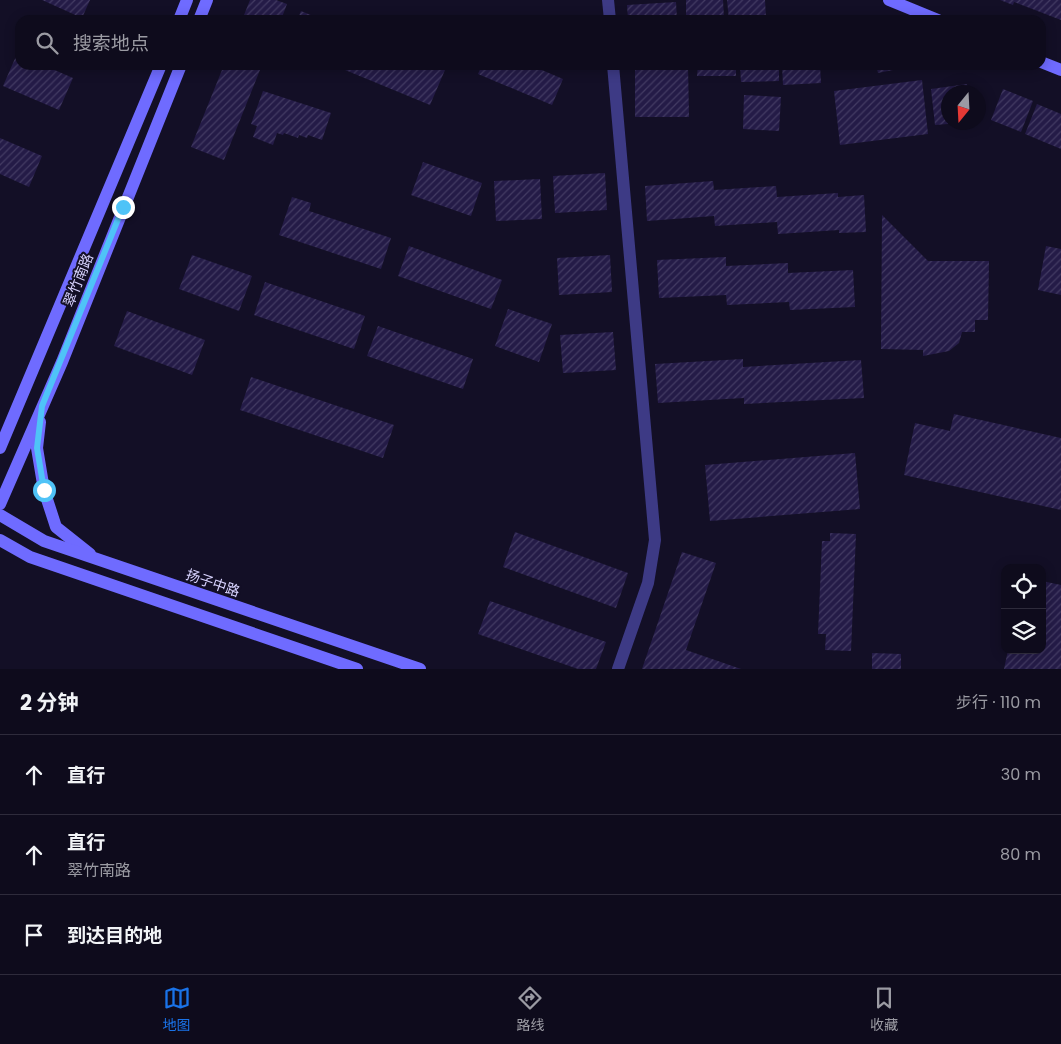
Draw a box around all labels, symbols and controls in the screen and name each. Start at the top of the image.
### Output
search box [15,15,1046,70]
icon: search [33,29,61,57]
text: 搜索地点 [73,30,149,57]
north arrow [941,85,986,130]
route end [112,196,135,219]
street label: 翠竹南路 [58,250,98,310]
route start [33,479,56,502]
street label: 扬子中路 [183,564,243,602]
map controls [1001,564,1046,654]
button: locate [1001,564,1046,609]
button: layers [1001,609,1046,654]
text: 2 分钟 [20,688,78,717]
text: 步行 · 110 m [956,691,1041,714]
icon: ahead [20,761,48,789]
text: 直行 [67,762,105,789]
text: 30 m [1001,763,1041,786]
text: 直行 [67,829,105,856]
icon: ahead [20,841,48,869]
text: 80 m [1000,843,1041,866]
text: 翠竹南路 [67,859,131,882]
icon: arrive [20,921,48,949]
text: 到达目的地 [67,922,162,949]
tab: 地图 [163,984,191,1036]
tab: 路线 [516,984,544,1036]
tab: 收藏 [870,984,898,1036]

